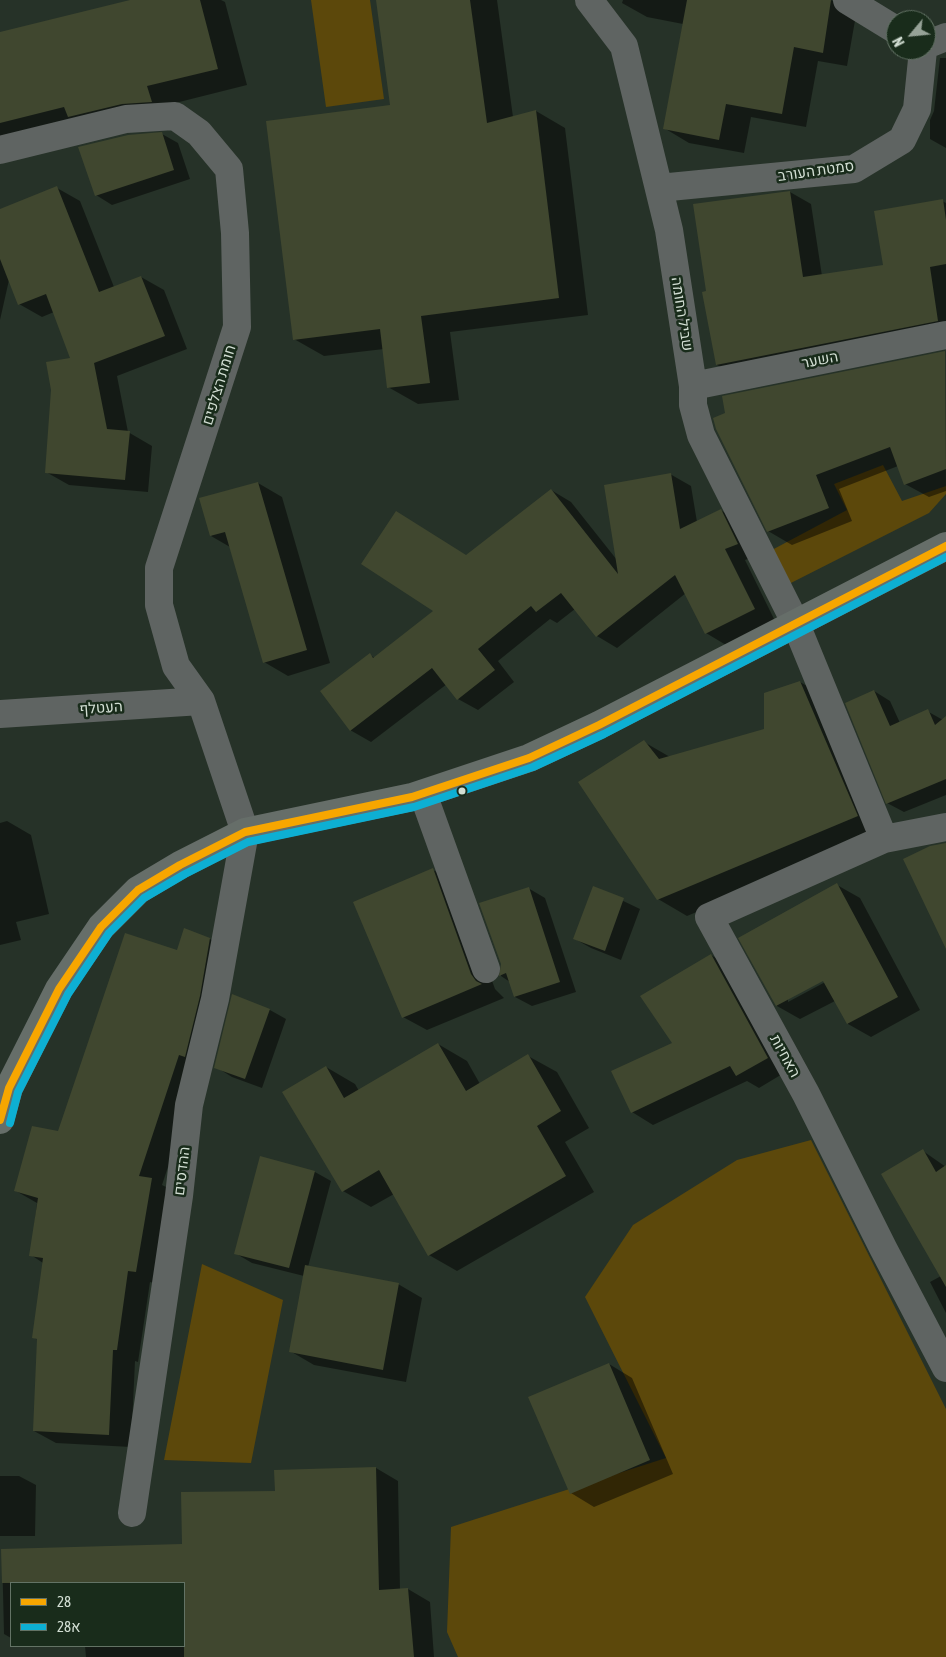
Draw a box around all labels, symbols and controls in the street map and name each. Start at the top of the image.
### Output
north arrow [886,10,936,60]
text: N [890,34,908,49]
street label: סמטת העורב [777,157,855,185]
street label: שביל החומה [667,276,697,352]
street label: חומת הצלפים [198,343,240,427]
street label: השער [800,348,840,372]
street label: העטלף [79,698,123,718]
unlabelled marker [457,786,467,796]
street label: האחיות [766,1032,804,1080]
street label: ההדסים [170,1146,194,1196]
legend [10,1582,185,1647]
text: 28 [57,1593,71,1610]
text: 28א [57,1618,81,1635]

